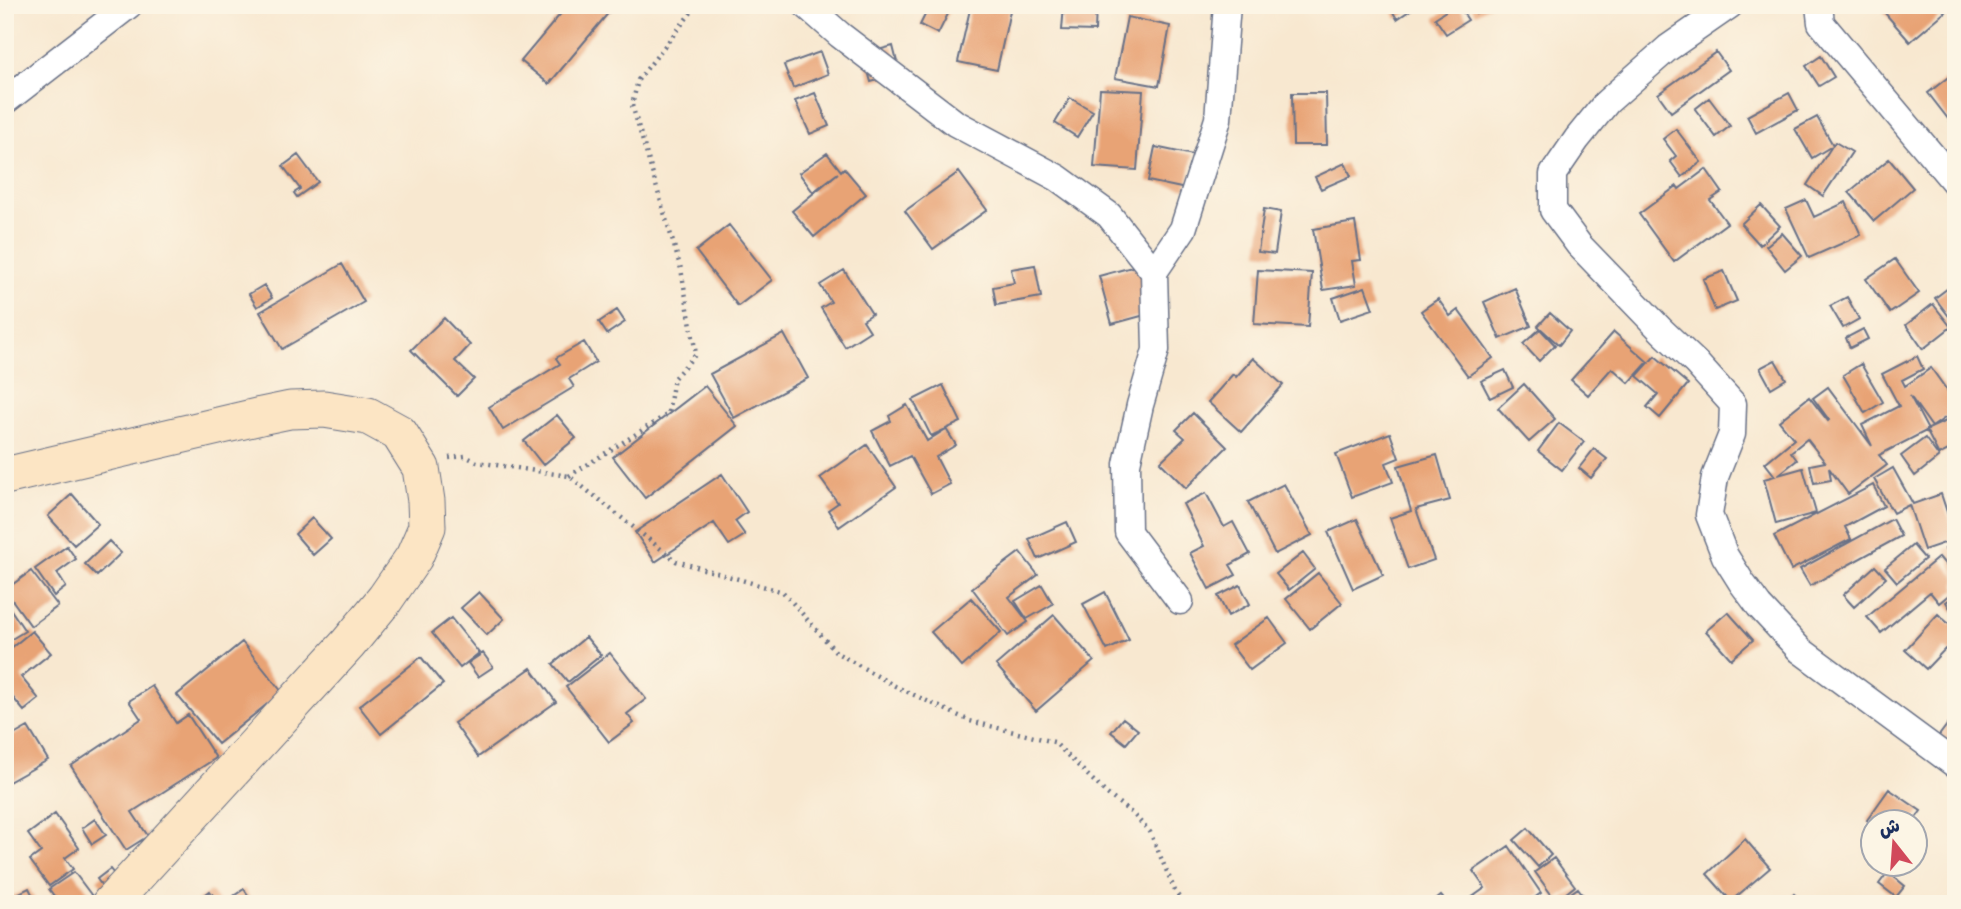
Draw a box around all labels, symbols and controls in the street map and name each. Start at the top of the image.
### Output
north arrow [1860,808,1930,878]
text: ش [1877,816,1904,844]

